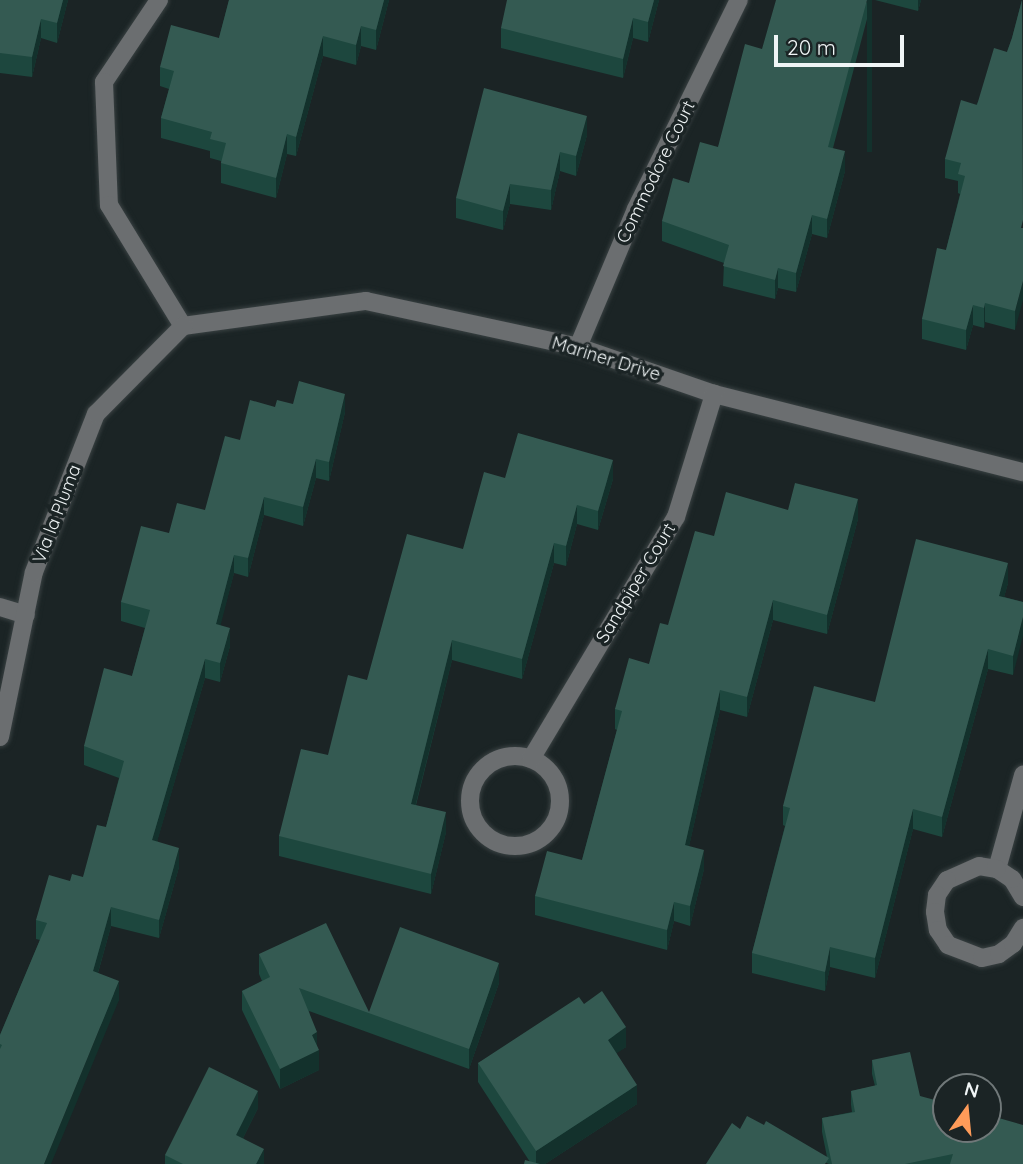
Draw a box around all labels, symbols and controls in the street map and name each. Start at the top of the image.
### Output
scale bar [778,21,908,65]
text: 20 m [787,34,836,60]
street label: Commodore Court [612,97,700,247]
street label: Mariner Drive [549,332,663,386]
street label: Via la Pluma [28,462,86,566]
street label: Sandpiper Court [592,519,680,647]
north arrow [932,1073,1002,1143]
text: N [962,1076,982,1103]

